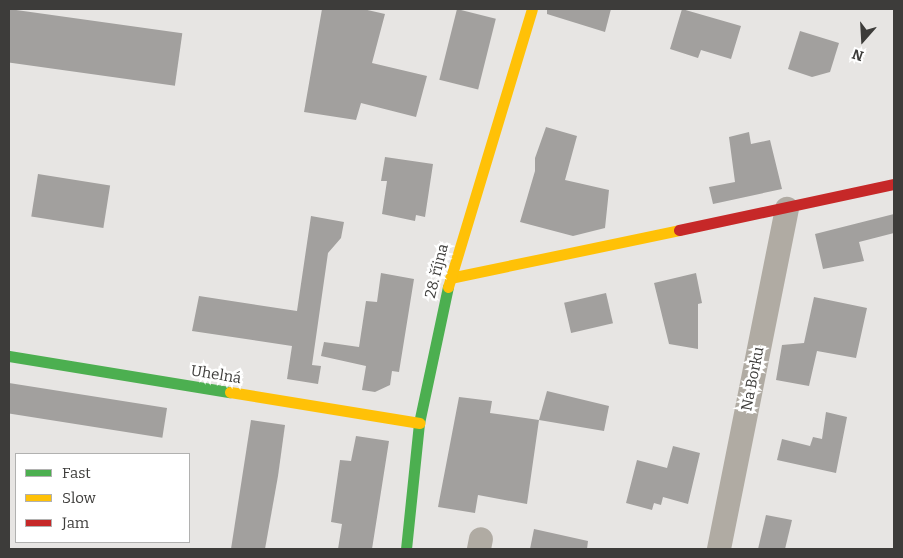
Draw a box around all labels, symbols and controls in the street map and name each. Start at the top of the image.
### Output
north arrow [838,15,888,65]
text: N [850,45,866,64]
street label: 28. října [422,242,452,300]
street label: Na Borku [738,345,768,413]
street label: Uhelná [189,362,243,388]
legend [15,453,190,543]
text: Fast [62,464,91,482]
text: Slow [62,489,96,507]
text: Jam [62,514,89,532]

